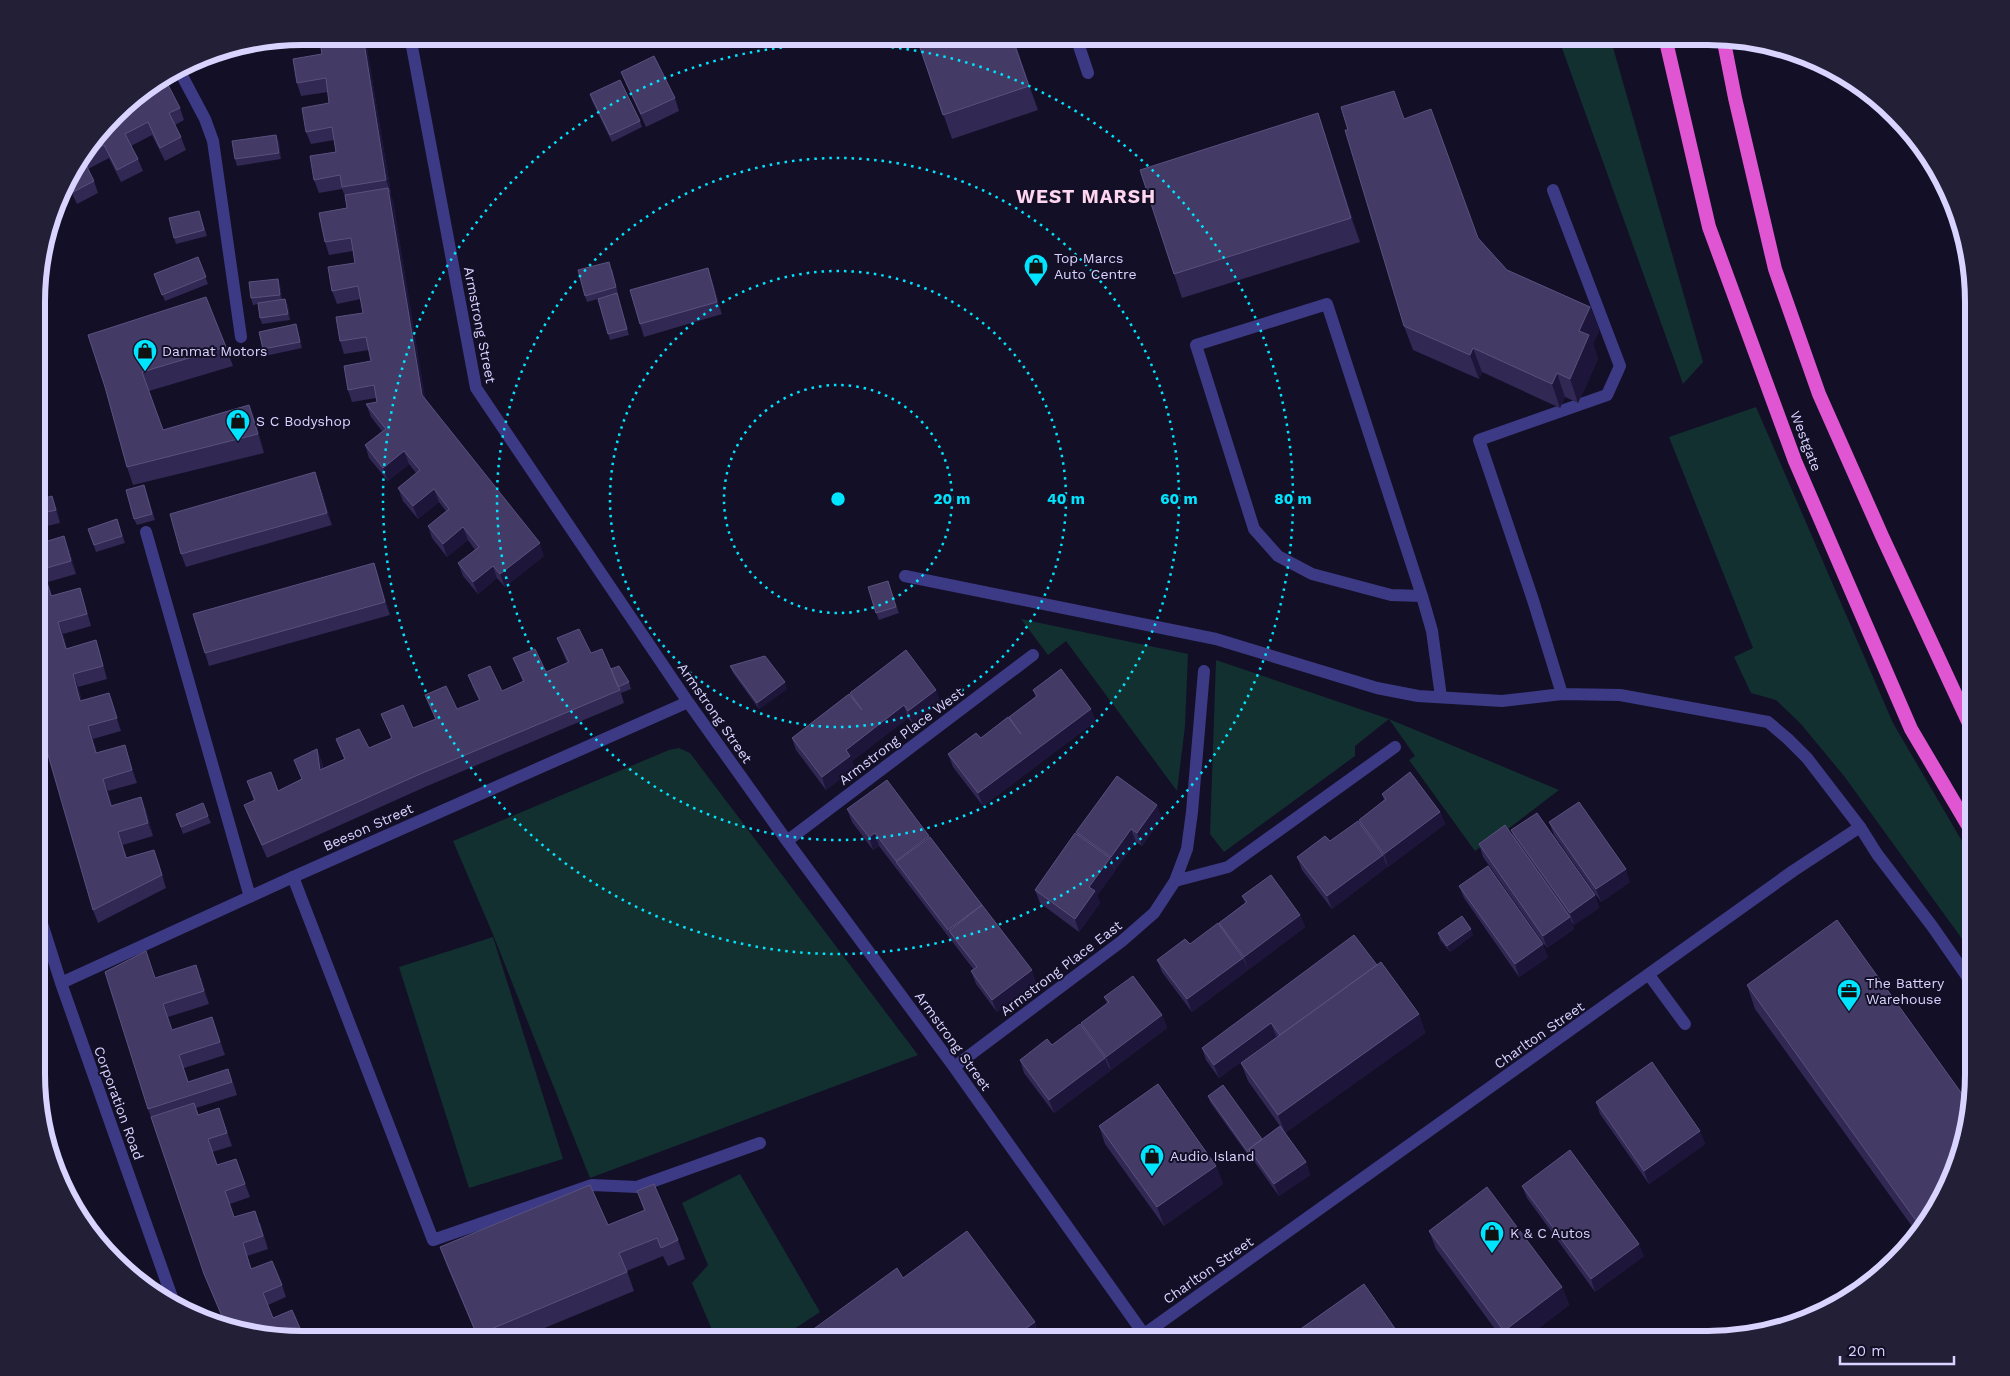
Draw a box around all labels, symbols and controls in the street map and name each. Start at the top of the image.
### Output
district label: WEST MARSH [1016,185,1156,208]
place label: Top Marcs Auto Centre [1054,250,1136,282]
shop icon: Top Marcs Auto Centre [1023,253,1049,287]
street label: Armstrong Street [461,265,499,385]
shop icon: Danmat Motors [132,338,158,372]
place label: Danmat Motors [162,343,268,359]
shop icon: S C Bodyshop [225,408,251,442]
street label: Westgate [1787,409,1825,473]
place label: S C Bodyshop [256,413,351,429]
centre of rings [829,490,847,508]
text: 20 m [933,490,971,508]
text: 40 m [1047,490,1085,508]
text: 60 m [1160,490,1198,508]
text: 80 m [1274,490,1312,508]
street label: Armstrong Street [674,660,756,766]
street label: Armstrong Place West [836,684,967,788]
street label: Beeson Street [321,800,416,854]
street label: Armstrong Place East [997,917,1125,1019]
place label: The Battery Warehouse [1866,975,1945,1007]
office icon: The Battery Warehouse [1836,978,1862,1012]
street label: Armstrong Street [912,988,994,1094]
street label: Charlton Street [1491,998,1587,1072]
street label: Corporation Road [91,1044,147,1162]
shop icon: Audio Island [1139,1143,1165,1177]
place label: Audio Island [1170,1148,1254,1164]
shop icon: K & C Autos [1479,1220,1505,1254]
place label: K & C Autos [1510,1225,1591,1241]
street label: Charlton Street [1160,1233,1256,1307]
scale bar [1840,1334,1954,1366]
text: 20 m [1848,1342,1886,1360]

